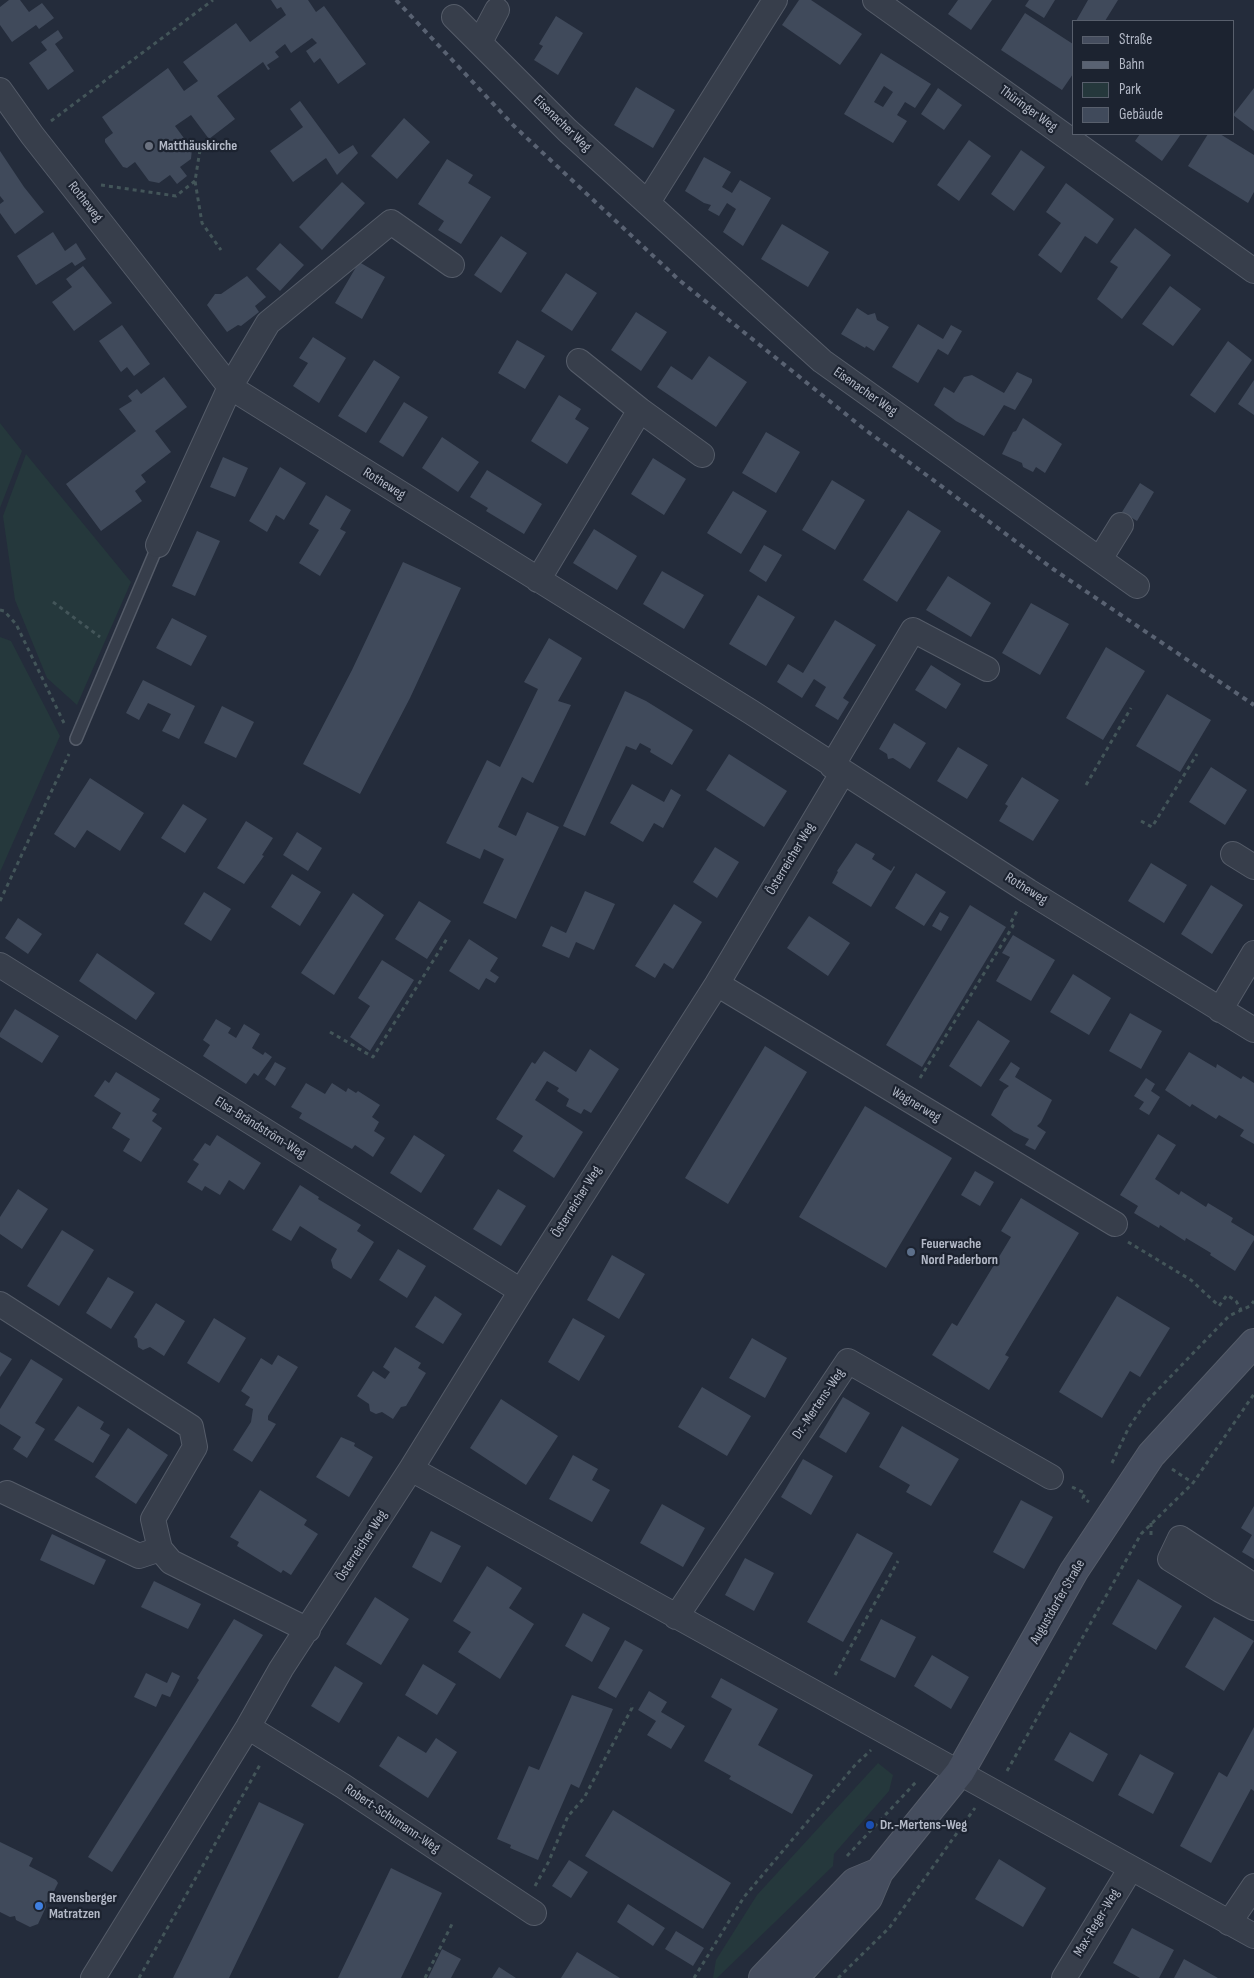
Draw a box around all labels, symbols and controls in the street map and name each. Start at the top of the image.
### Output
legend [1072,20,1234,135]
text: Straße [1119,30,1152,49]
text: Bahn [1119,55,1144,74]
text: Park [1119,80,1141,99]
street label: Thüringer Weg [996,82,1060,136]
street label: Eisenacher Weg [530,92,594,156]
text: Gebäude [1119,105,1163,124]
place label: Matthäuskirche [159,138,237,154]
marker: Matthäuskirche [143,140,155,152]
street label: Rotheweg [64,178,106,226]
street label: Eisenacher Weg [830,364,900,420]
street label: Rotheweg [360,464,408,504]
street label: Österreicher Weg [763,820,819,898]
street label: Rotheweg [1002,869,1050,909]
street label: Wagnerweg [888,1084,944,1126]
street label: Elsa-Brändström-Weg [211,1093,309,1163]
street label: Österreicher Weg [548,1163,606,1241]
place label: Feuerwache Nord Paderborn [921,1236,998,1268]
marker: Feuerwache Nord Paderborn [905,1246,917,1258]
street label: Dr.-Mertens-Weg [789,1365,849,1443]
street label: Österreicher Weg [333,1507,391,1585]
street label: Augustdorfer Straße [1027,1557,1089,1647]
street label: Robert-Schumann-Weg [341,1781,443,1857]
place label: Dr.-Mertens-Weg [880,1817,967,1833]
marker: Dr.-Mertens-Weg [864,1819,876,1831]
street label: Max-Reger-Weg [1070,1886,1124,1960]
place label: Ravensberger Matratzen [49,1890,117,1922]
marker: Ravensberger Matratzen [33,1900,45,1912]

